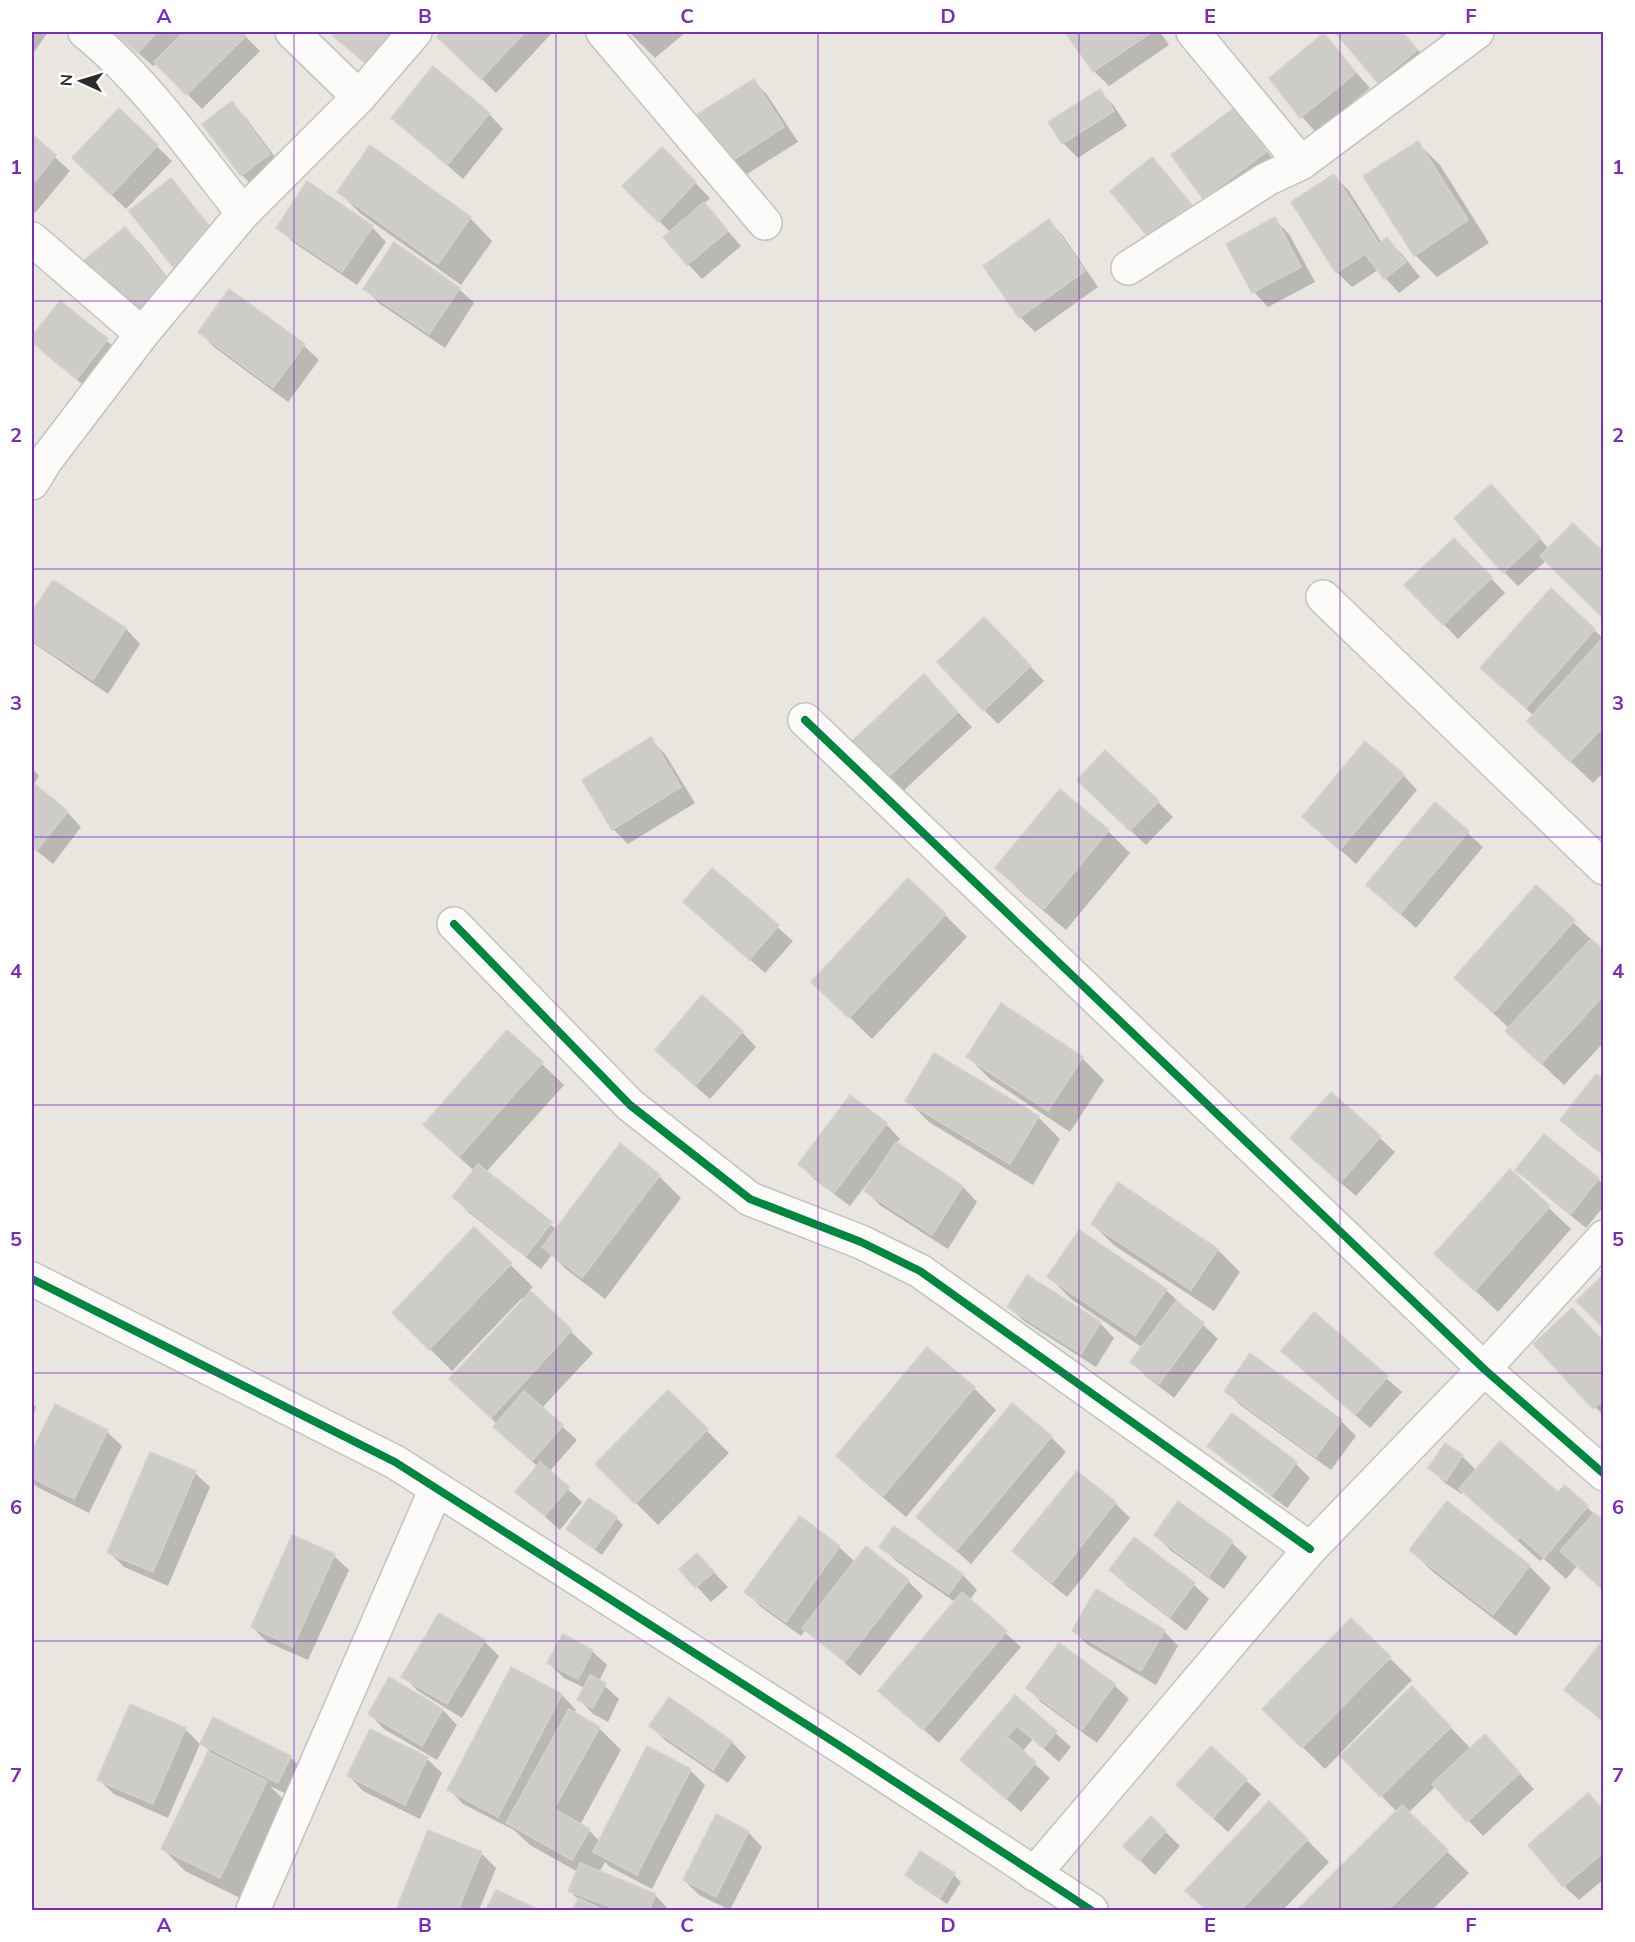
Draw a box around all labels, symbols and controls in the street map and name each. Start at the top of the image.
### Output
text: A [157,3,172,28]
text: B [418,3,432,28]
text: C [680,3,694,28]
text: D [940,3,956,28]
text: E [1204,3,1216,28]
text: F [1465,3,1477,28]
north arrow [51,51,111,111]
text: N [56,73,76,87]
text: 1 [10,154,22,179]
text: 1 [1612,154,1624,179]
text: 2 [10,422,22,447]
text: 2 [1612,422,1624,447]
text: 3 [10,690,22,715]
text: 3 [1612,690,1624,715]
text: 4 [10,958,22,983]
text: 4 [1612,958,1624,983]
text: 5 [10,1226,22,1251]
text: 5 [1612,1226,1624,1251]
text: 6 [10,1494,22,1519]
text: 6 [1612,1494,1624,1519]
text: 7 [10,1762,22,1787]
text: 7 [1612,1762,1624,1787]
text: A [157,1912,172,1937]
text: B [418,1912,432,1937]
text: C [680,1912,694,1937]
text: D [940,1912,956,1937]
text: E [1204,1912,1216,1937]
text: F [1465,1912,1477,1937]

